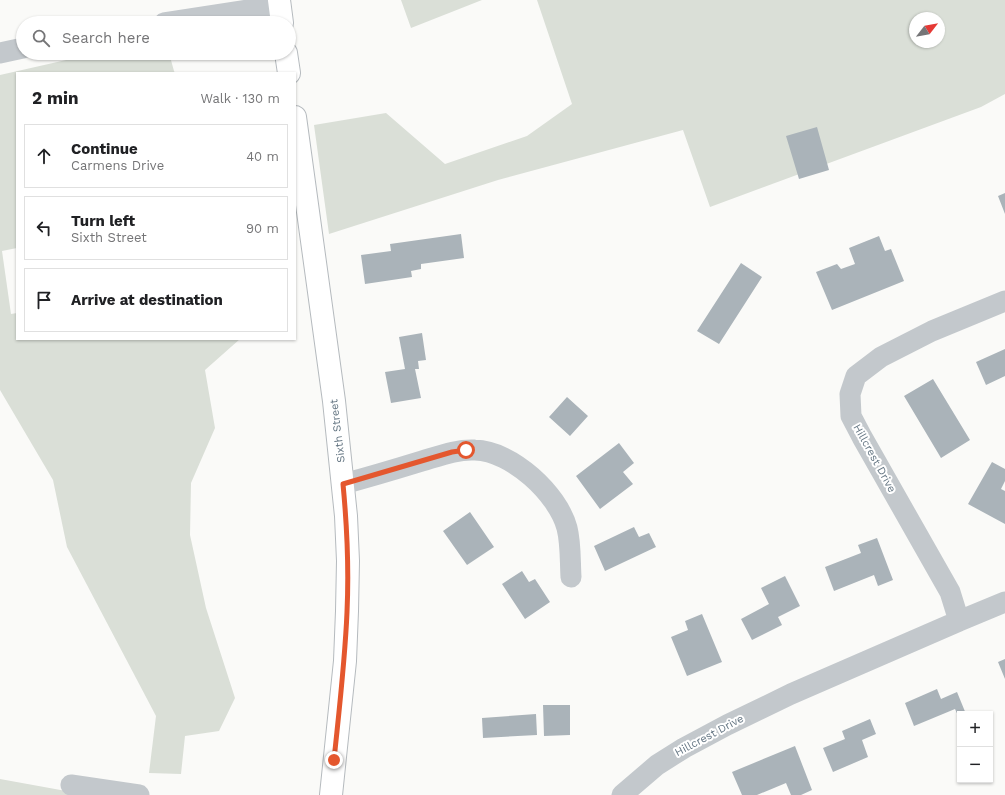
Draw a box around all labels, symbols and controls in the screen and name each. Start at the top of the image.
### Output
north arrow [909,12,945,48]
search box [16,16,296,60]
icon: search [30,27,52,49]
text: Search here [62,29,150,47]
text: 2 min [32,88,78,108]
text: Walk · 130 m [201,91,280,106]
text: Continue [71,140,138,158]
icon: ahead [33,145,55,167]
text: 40 m [246,149,279,164]
text: Carmens Drive [71,158,164,173]
text: Turn left [71,212,135,230]
icon: left [33,217,55,239]
text: 90 m [246,221,279,236]
text: Sixth Street [71,230,147,245]
icon: arrive [33,289,55,311]
text: Arrive at destination [71,291,223,309]
street label: Sixth Street [327,398,348,464]
street label: Hillcrest Drive [850,422,899,495]
route start [457,441,475,459]
map controls [957,711,993,783]
button: + [957,711,993,747]
street label: Hillcrest Drive [673,712,746,759]
button: − [957,747,993,783]
route end [325,751,343,769]

